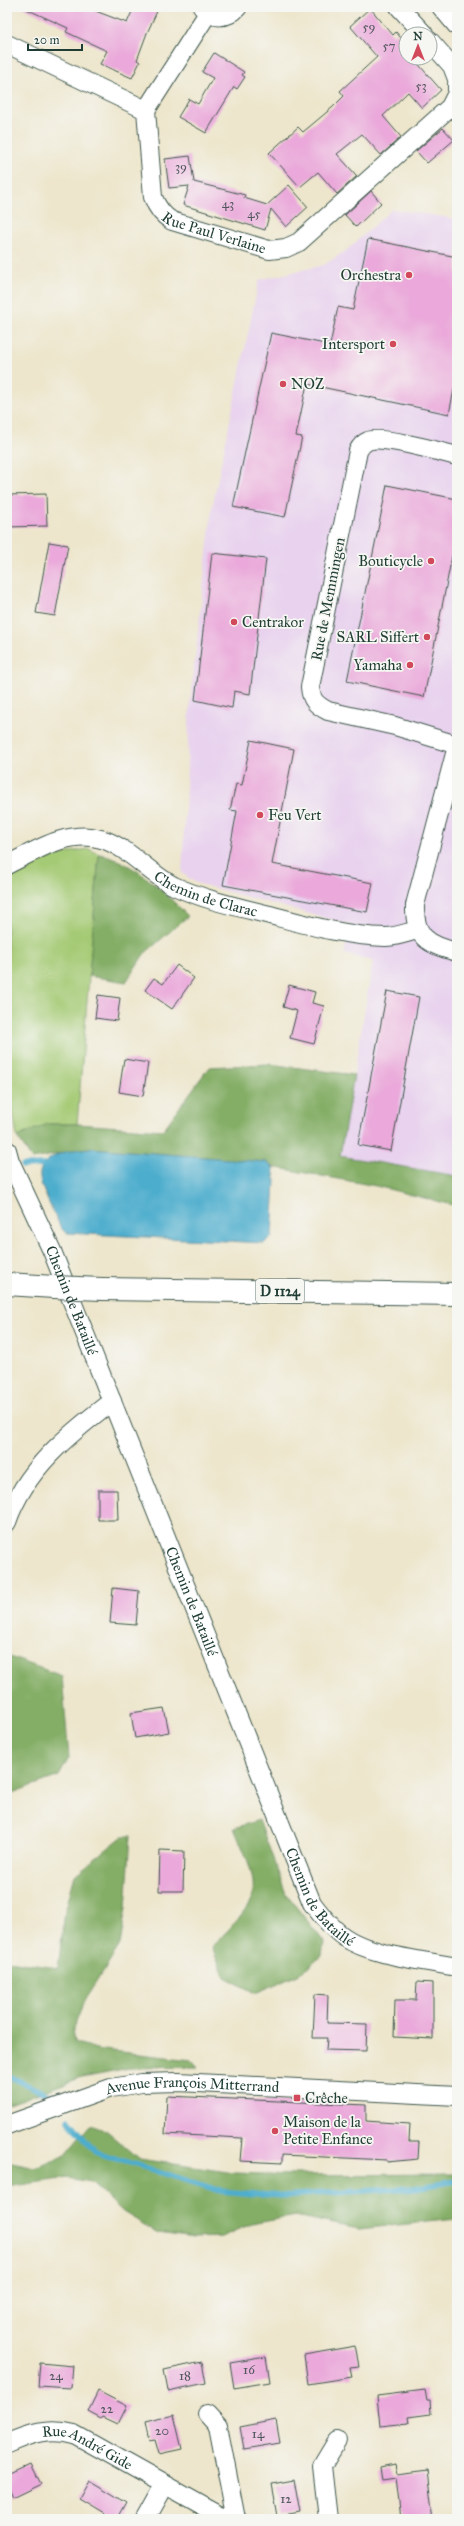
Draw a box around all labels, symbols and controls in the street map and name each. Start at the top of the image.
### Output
house number: 59 [362,19,376,35]
scale bar [28,26,82,52]
north arrow [398,26,438,66]
text: N [413,30,423,43]
text: 20 m [34,33,60,47]
house number: 57 [383,38,396,54]
house number: 53 [415,78,427,94]
house number: 39 [175,159,187,175]
house number: 43 [222,196,234,212]
house number: 45 [247,206,261,222]
street label: Rue Paul Verlaine [158,208,268,258]
place label: Orchestra [340,266,402,284]
marker: Orchestra [404,270,414,280]
place label: Intersport [322,335,386,353]
marker: Intersport [388,339,398,349]
place label: NOZ [291,375,324,393]
marker: NOZ [278,379,288,389]
street label: Rue de Memmingen [307,536,349,662]
place label: Bouticycle [358,552,423,570]
marker: Bouticycle [426,556,436,566]
place label: Centrakor [242,613,304,631]
marker: Centrakor [229,617,239,627]
place label: SARL Siffert [337,628,420,646]
marker: SARL Siffert [422,632,432,642]
place label: Yamaha [353,656,403,674]
marker: Yamaha [405,660,415,670]
place label: Feu Vert [268,806,322,824]
marker: Feu Vert [255,810,265,820]
street label: Chemin de Clarac [150,867,259,921]
street label: Chemin de Bataillé [42,1243,102,1359]
road number: D 1124 [256,1279,304,1303]
street label: Chemin de Bataillé [162,1544,222,1659]
street label: Chemin de Bataillé [282,1845,358,1951]
street label: Avenue François Mitterrand [102,2073,280,2099]
place label: Crêche [305,2089,348,2107]
marker: Crêche [292,2093,302,2103]
place label: Maison de la Petite Enfance [283,2113,373,2148]
marker: Maison de la Petite Enfance [270,2126,280,2136]
house number: 16 [243,2362,255,2378]
house number: 24 [49,2368,64,2384]
house number: 18 [179,2368,191,2384]
house number: 22 [101,2401,114,2417]
street label: Rue André Gide [41,2422,135,2474]
house number: 20 [155,2423,169,2439]
house number: 14 [252,2426,265,2442]
house number: 12 [280,2491,292,2507]

